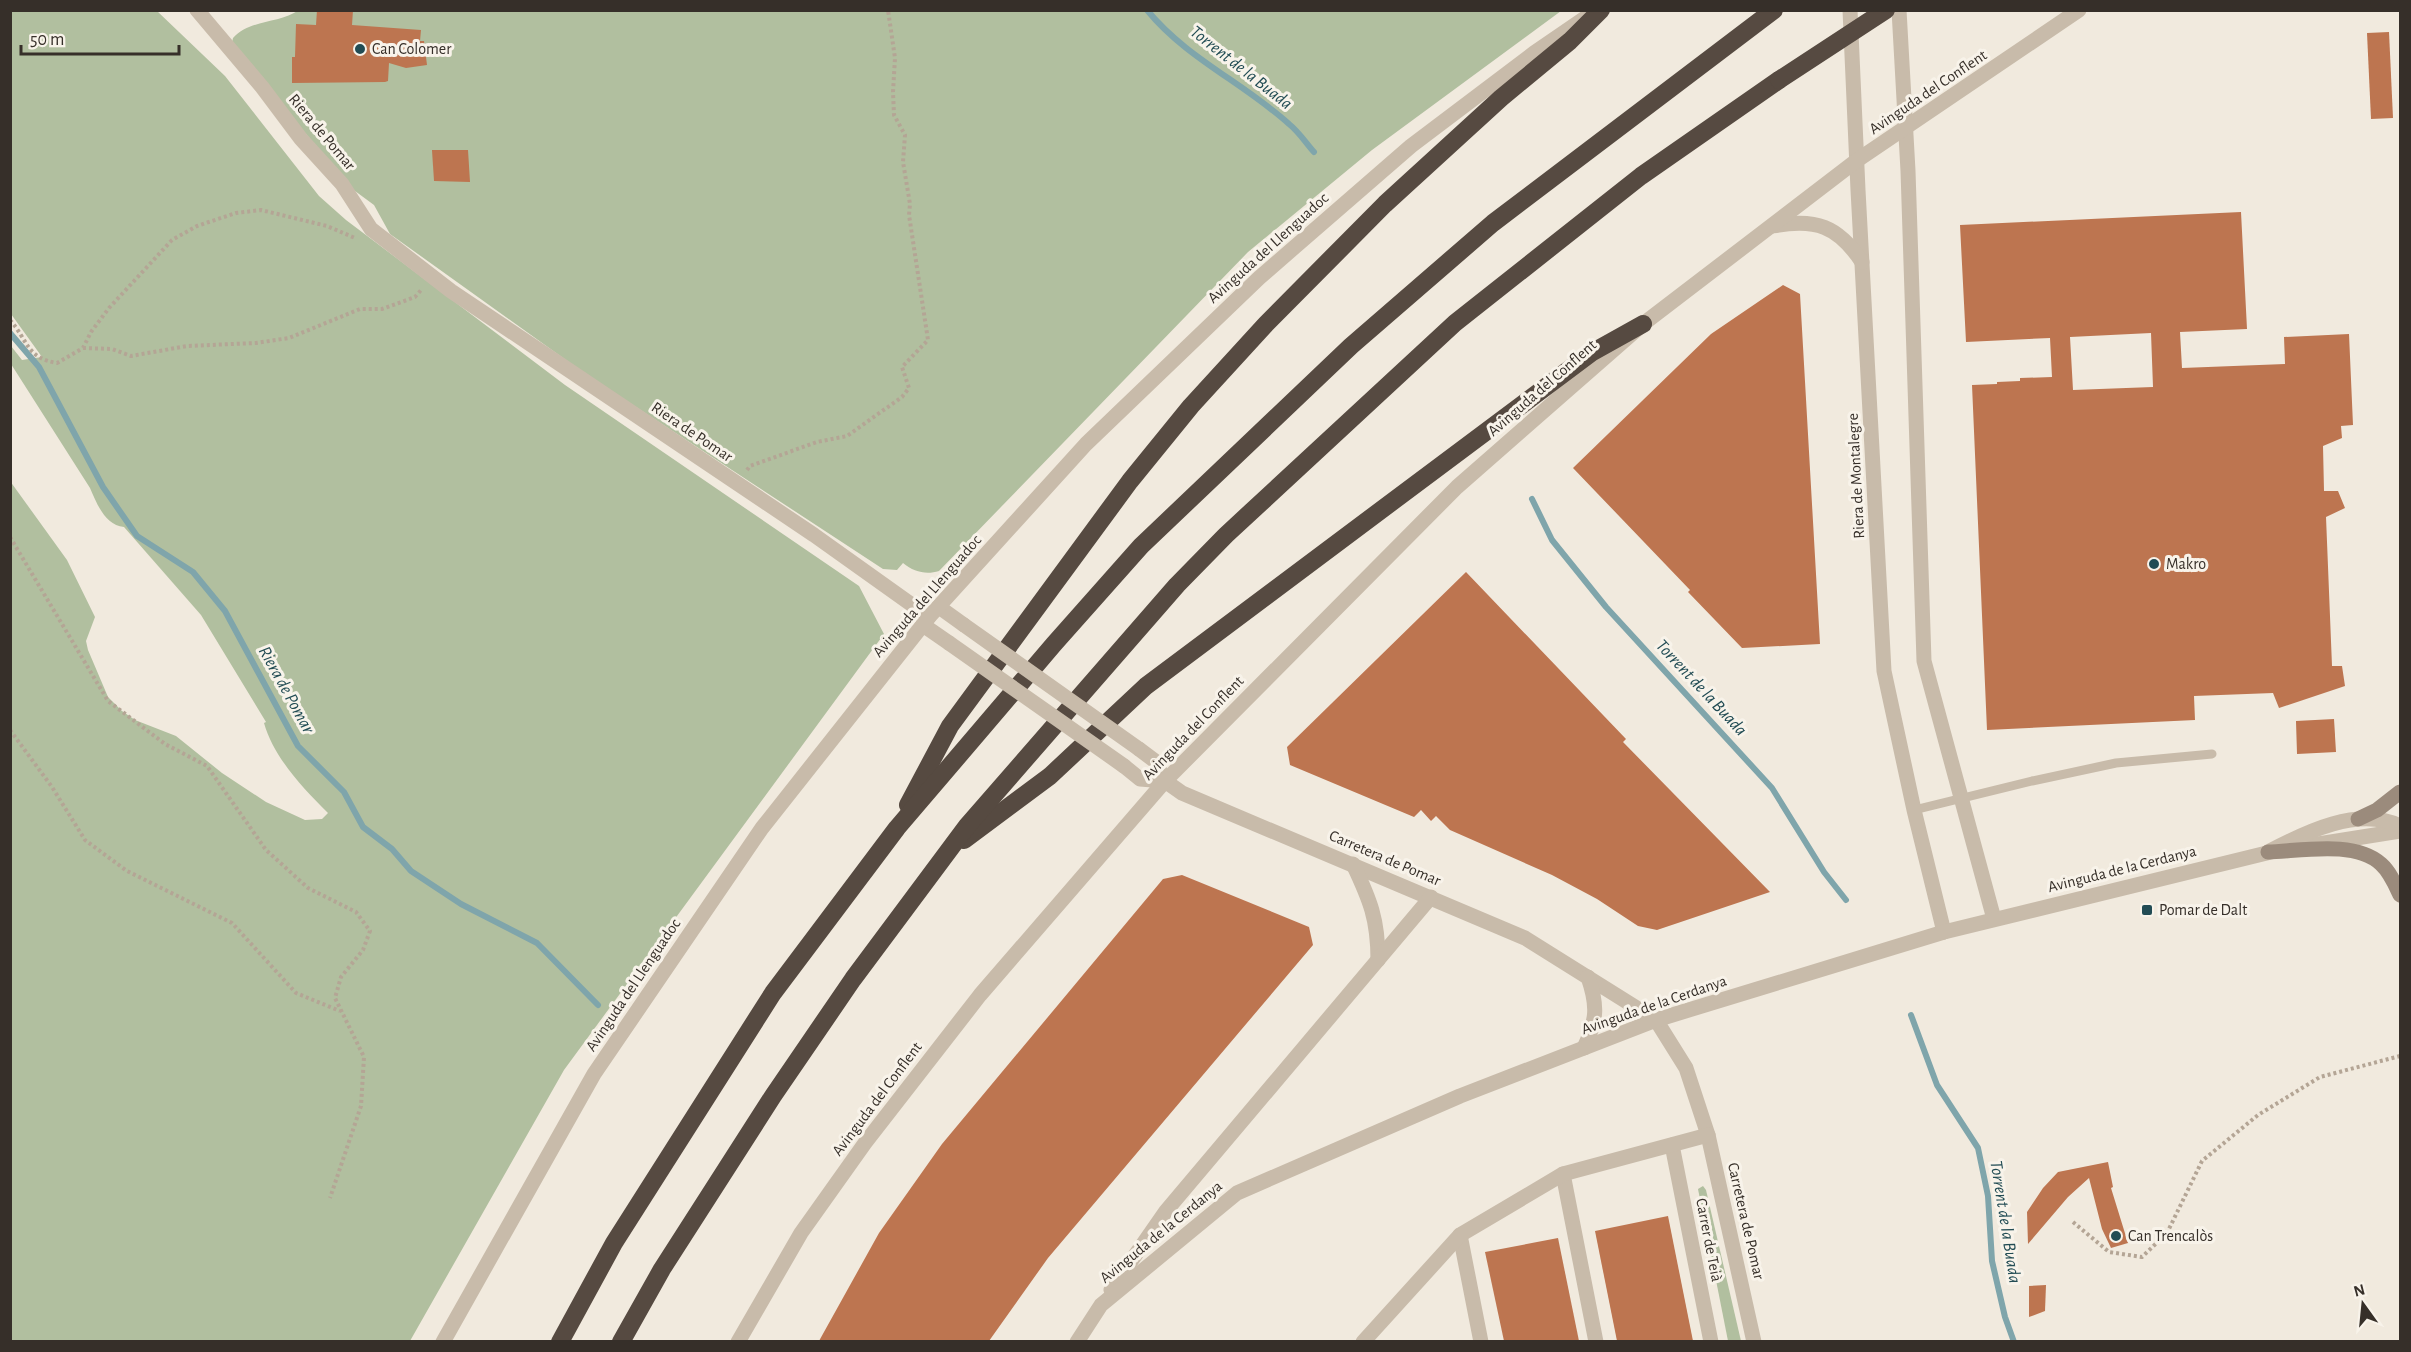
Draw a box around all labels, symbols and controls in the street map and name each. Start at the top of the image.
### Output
scale bar [21,18,178,56]
water label: Torrent de la Buada [1187,23,1295,113]
text: 50 m [30,31,64,49]
place label: Can Colomer [372,41,452,57]
marker: Can Colomer [353,42,367,56]
street label: Avinguda del Conflent [1866,47,1990,137]
street label: Riera de Pomar [286,91,359,174]
street label: Avinguda del Llenguadoc [1205,190,1331,306]
street label: Avinguda del Conflent [1485,337,1599,439]
street label: Riera de Pomar [649,399,736,465]
street label: Riera de Montalegre [1845,413,1867,539]
street label: Avinguda del Llenguadoc [870,532,984,660]
place label: Makro [2166,556,2206,572]
marker: Makro [2147,557,2161,571]
water label: Torrent de la Buada [1652,637,1750,740]
water label: Riera de Pomar [255,644,318,737]
street label: Avinguda del Conflent [1139,673,1247,783]
street label: Carretera de Pomar [1327,827,1444,889]
street label: Avinguda de la Cerdanya [2046,843,2198,896]
place label: Pomar de Dalt [2159,902,2247,918]
marker: Pomar de Dalt [2140,903,2154,917]
street label: Avinguda del Llenguadoc [583,916,683,1054]
street label: Avinguda de la Cerdanya [1579,973,1729,1038]
street label: Avinguda del Conflent [829,1039,925,1159]
water label: Torrent de la Buada [1986,1159,2024,1285]
street label: Carretera de Pomar [1725,1161,1767,1282]
street label: Avinguda de la Cerdanya [1097,1178,1226,1287]
street label: Carrer de Teià [1693,1197,1725,1283]
place label: Can Trencalòs [2128,1228,2213,1244]
marker: Can Trencalòs [2109,1229,2123,1243]
north arrow [2333,1274,2393,1334]
text: N [2352,1281,2367,1300]

